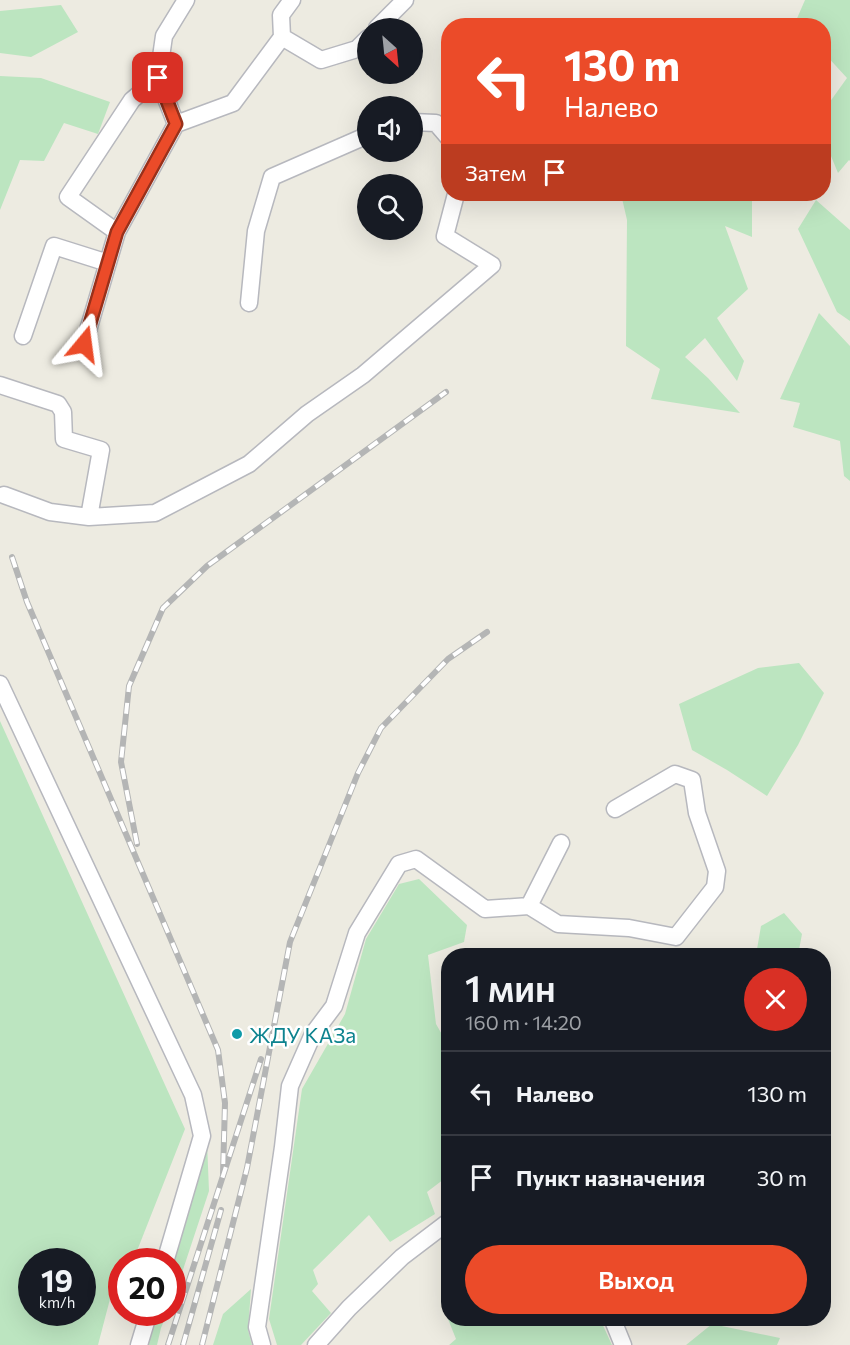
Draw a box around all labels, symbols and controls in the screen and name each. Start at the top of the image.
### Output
north arrow [357,18,423,84]
map controls [357,18,423,240]
text: 130 m [564,38,680,90]
icon: left [465,42,543,120]
pin [132,52,183,103]
icon: arrive [141,61,174,94]
text: Налево [564,90,659,123]
button: sound [357,96,423,162]
icon: arrive [538,156,571,189]
text: Затем [465,159,526,186]
button: search [357,174,423,240]
position arrow [52,312,116,376]
text: 1 мин [465,965,556,1009]
button: close [744,968,807,1031]
text: 160 m · 14:20 [465,1010,582,1034]
place label: ЖДУ КАЗа [249,1022,356,1047]
marker: ЖДУ КАЗа [230,1027,244,1041]
icon: left [465,1077,498,1110]
text: Налево [516,1080,594,1107]
text: 130 m [747,1080,807,1107]
icon: arrive [465,1161,498,1194]
text: Пункт назначения [516,1164,705,1191]
text: 30 m [757,1164,807,1191]
button: Выход [465,1245,807,1314]
speed limit sign: 20 [108,1248,186,1326]
text: 19 [41,1261,73,1298]
text: km/h [39,1293,75,1311]

